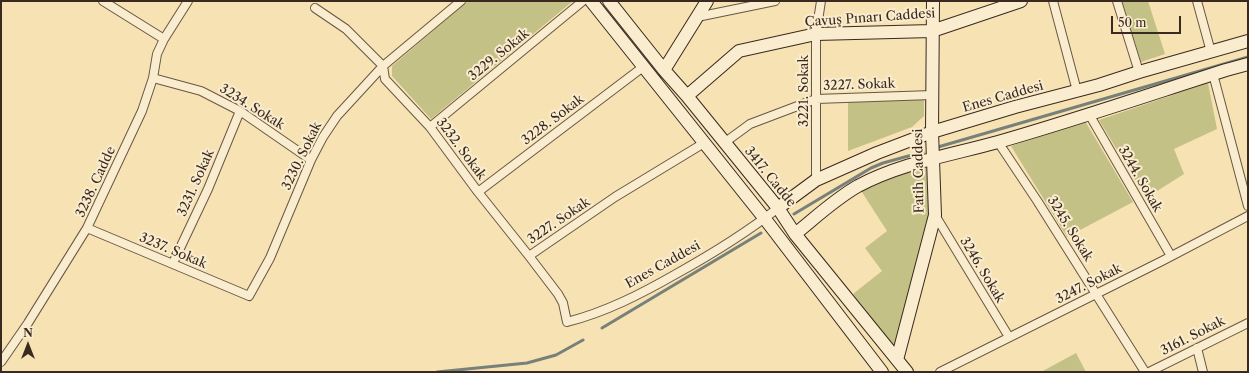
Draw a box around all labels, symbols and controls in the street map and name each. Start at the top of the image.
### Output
street label: Çavuş Pınarı Caddesi [804,6,936,30]
scale bar [1113,8,1183,34]
text: 50 m [1118,15,1147,30]
street label: 3229. Sokak [466,26,532,84]
street label: 3221. Sokak [796,55,812,127]
street label: 3227. Sokak [823,76,895,94]
street label: Enes Caddesi [961,78,1045,116]
street label: 3234. Sokak [217,81,287,133]
street label: 3228. Sokak [519,91,587,149]
street label: 3232. Sokak [433,115,489,183]
street label: 3230. Sokak [279,119,325,193]
street label: Fatih Caddesi [910,129,928,213]
street label: 3244. Sokak [1115,143,1165,215]
street label: 3238. Cadde [73,144,119,220]
street label: 3417. Cadde [741,144,799,210]
street label: 3231. Sokak [174,147,218,219]
street label: 3227. Sokak [525,194,593,248]
street label: 3245. Sokak [1044,194,1096,264]
street label: 3237. Sokak [137,230,209,272]
street label: 3246. Sokak [956,234,1008,306]
street label: Enes Caddesi [623,238,703,292]
street label: 3247. Sokak [1053,261,1125,307]
street label: 3161. Sokak [1158,313,1228,359]
north arrow [8,325,48,365]
text: N [23,326,33,340]

